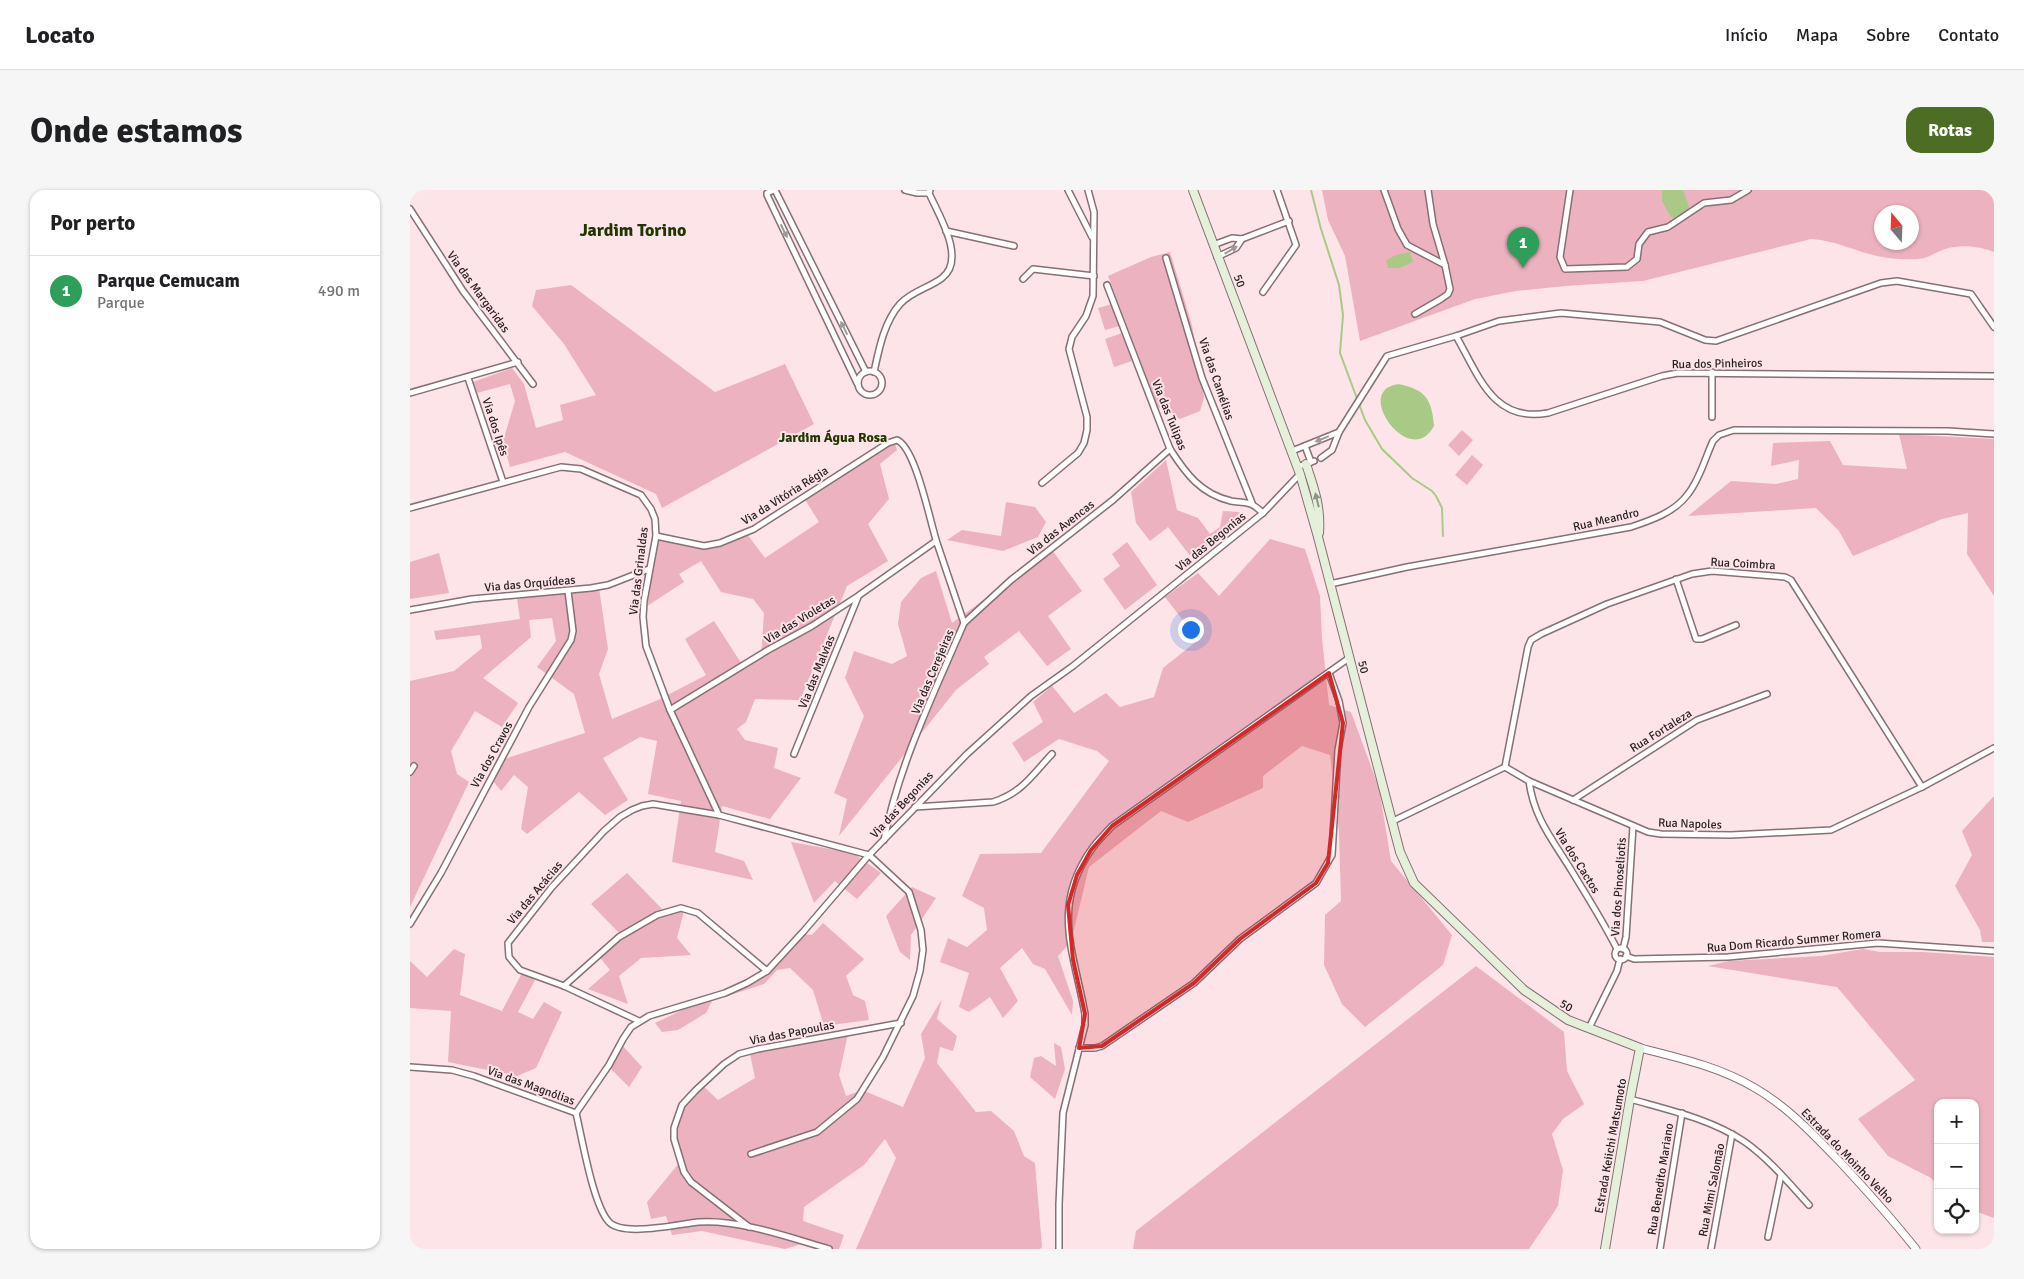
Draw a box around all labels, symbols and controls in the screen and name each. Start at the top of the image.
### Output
text: Locato [25,20,95,50]
text: Início [1725,24,1768,46]
text: Mapa [1796,24,1838,46]
text: Sobre [1866,24,1910,46]
text: Contato [1938,24,1999,46]
button: Rotas [1906,107,1994,153]
text: Onde estamos [30,109,242,152]
north arrow [1874,205,1919,250]
text: Por perto [50,210,135,236]
district label: Jardim Torino [580,219,686,241]
one-way arrow [781,224,789,238]
pin: 1 [1507,227,1539,268]
one-way arrow [1225,245,1238,254]
street label: Via das Margaridas [443,248,513,336]
text: Parque Cemucam [97,269,240,293]
street label: 50 [1230,272,1248,290]
text: 1 [62,281,70,301]
text: 490 m [318,281,360,301]
text: Parque [97,293,145,313]
one-way arrow [840,321,848,335]
street label: Via das Camélias [1195,336,1237,422]
street label: Rua dos Pinheiros [1671,356,1763,372]
street label: Via das Tulipas [1148,377,1190,453]
street label: Via dos Ipês [479,396,511,458]
district label: Jardim Água Rosa [779,429,887,446]
one-way arrow [1314,435,1329,443]
street label: Via da Vitória Régia [739,463,831,529]
one-way arrow [1313,492,1321,507]
street label: Via das Avencas [1024,497,1098,559]
street label: Rua Meandro [1571,505,1641,535]
street label: Via das Begonias [1173,509,1249,575]
street label: Via das Grinaldas [626,526,652,616]
street label: Rua Coimbra [1710,555,1776,573]
street label: Via das Orquídeas [484,573,576,595]
street label: Via das Violetas [762,593,838,647]
your location [1178,617,1204,643]
street label: Via das Cerejeiras [908,627,958,717]
street label: Via das Malvias [795,633,839,711]
street label: 50 [1354,659,1372,675]
street label: Rua Fortaleza [1627,706,1695,756]
street label: Via dos Cravos [468,719,516,791]
street label: Via das Begonias [867,768,937,842]
street label: Rua Napoles [1658,815,1722,833]
street label: Via dos Cactos [1551,826,1603,896]
street label: Via dos Pinoseliotis [1608,837,1630,937]
street label: Via das Acácias [504,858,566,928]
street label: Rua Dom Ricardo Summer Romera [1706,926,1882,956]
street label: 50 [1557,996,1575,1016]
street label: Via das Papoulas [748,1017,836,1049]
street label: Via das Magnólias [485,1063,577,1109]
street label: Estrada Keiichi Matsumoto [1592,1077,1630,1215]
map controls [1934,1099,1979,1234]
button: + [1934,1099,1979,1144]
street label: Estrada do Moinho Velho [1798,1105,1896,1207]
street label: Rua Benedito Mariano [1645,1122,1677,1236]
street label: Rua Mimi Salomão [1696,1142,1728,1238]
button: − [1934,1144,1979,1189]
button: locate [1934,1189,1979,1234]

